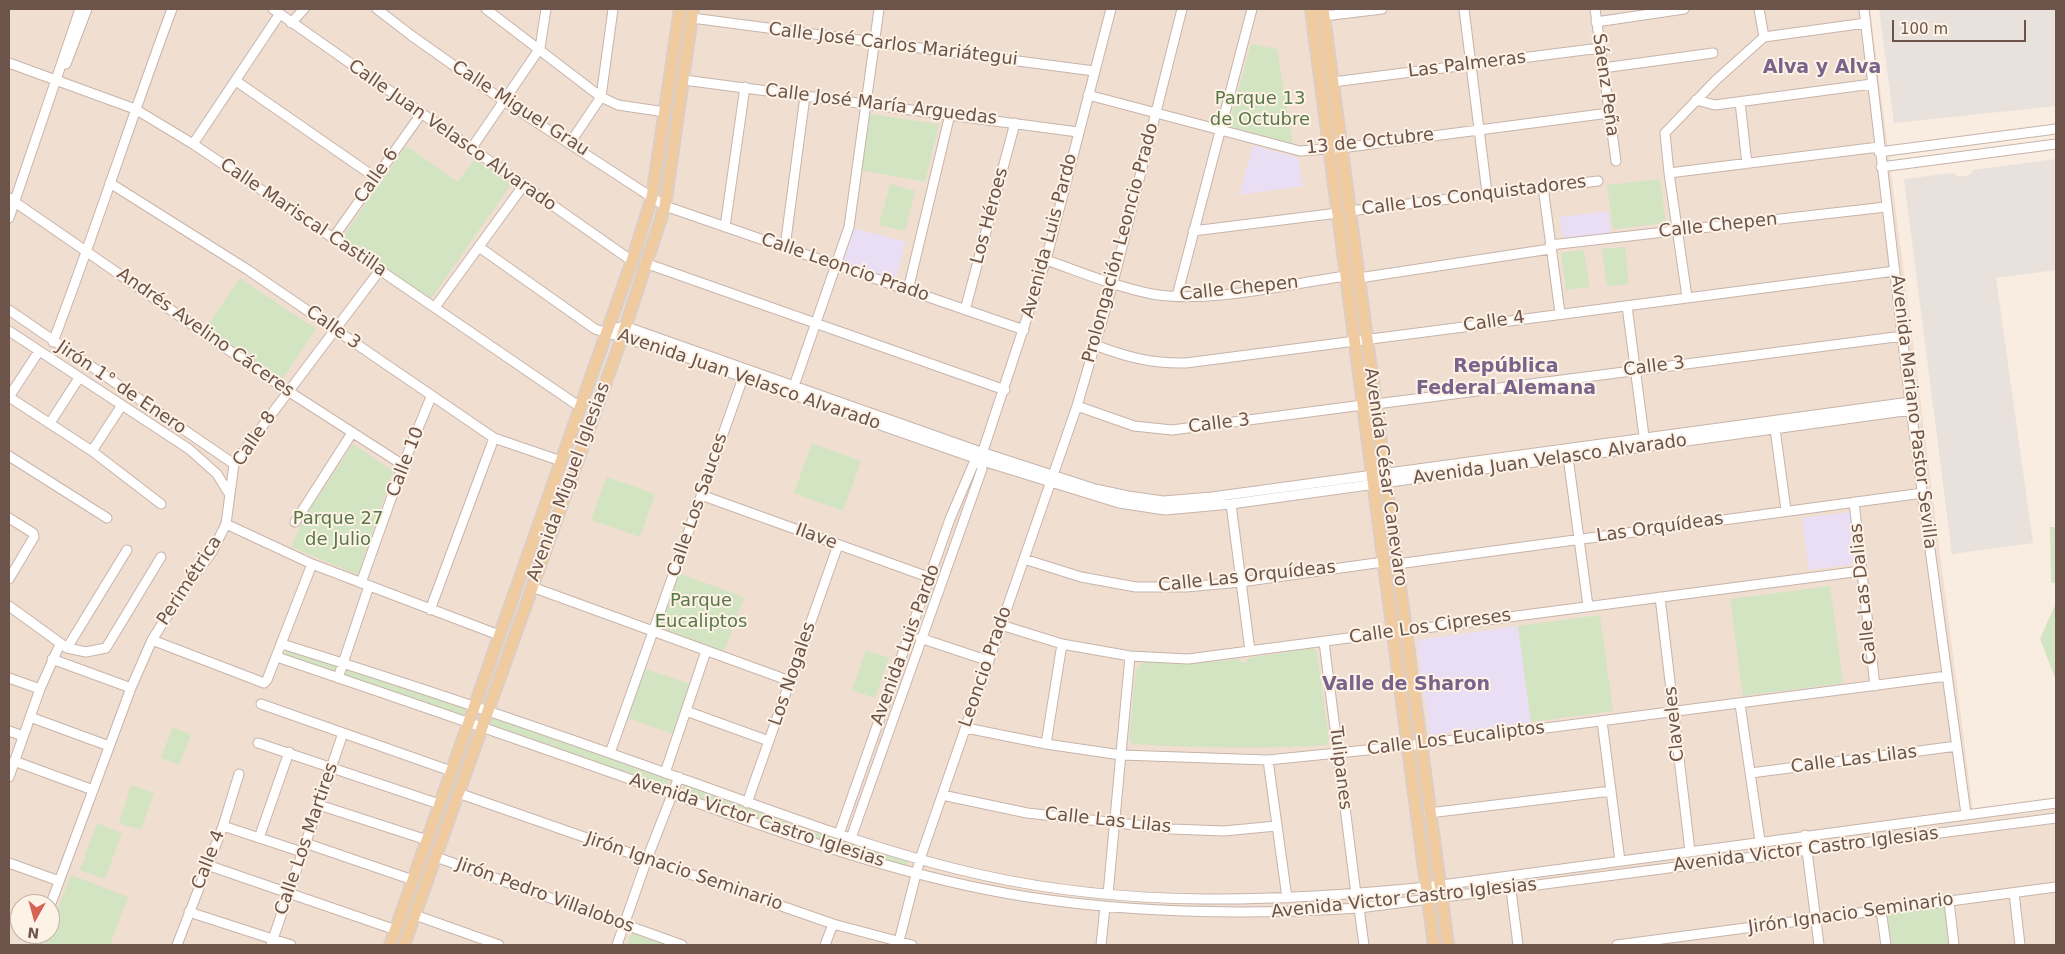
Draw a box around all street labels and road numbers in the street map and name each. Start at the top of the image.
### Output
street label: Calle José Carlos Mariátegui [767,19,1019,71]
street label: Sáenz Peña [1587,32,1623,138]
street label: Las Palmeras [1407,47,1527,83]
street label: Calle Juan Velasco Alvarado [344,56,560,216]
street label: Calle Miguel Grau [447,57,593,161]
street label: Calle José María Arguedas [764,80,998,130]
street label: Prolongación Leoncio Prado [1079,121,1163,365]
street label: 13 de Octubre [1305,125,1435,159]
street label: Calle 6 [350,144,404,208]
street label: Avenida Luis Pardo [1018,151,1082,321]
street label: Calle Mariscal Castilla [216,154,390,282]
street label: Los Héroes [967,165,1013,267]
street label: Calle Los Conquistadores [1360,171,1588,221]
street label: Calle Chepen [1658,209,1778,243]
street label: Calle Leoncio Prado [758,229,932,307]
street label: Andrés Avelino Cáceres [112,264,298,402]
street label: Calle Chepen [1179,272,1299,306]
street label: Avenida Mariano Pastor Sevilla [1885,273,1941,551]
street label: Calle 3 [301,301,365,355]
street label: Calle 4 [1462,307,1526,337]
street label: Avenida Juan Velasco Alvarado [615,325,883,435]
street label: Jirón 1° de Enero [52,337,190,439]
street label: Calle 3 [1622,353,1686,381]
street label: Avenida César Canevaro [1359,366,1411,588]
street label: Avenida Miguel Iglesias [523,379,615,585]
street label: Calle 8 [229,407,281,471]
street label: Calle 3 [1187,410,1251,438]
street label: Calle 10 [383,424,429,500]
street label: Calle Los Sauces [663,430,733,580]
street label: Avenida Juan Velasco Alvarado [1412,430,1688,490]
street label: Las Orquídeas [1595,508,1725,548]
street label: Ilave [792,519,840,555]
street label: Calle Las Dalias [1846,522,1882,666]
street label: Perimétrica [153,532,227,630]
street label: Calle Las Orquídeas [1157,557,1337,597]
street label: Avenida Luis Pardo [867,562,945,728]
street label: Leoncio Prado [955,604,1017,730]
street label: Calle Los Cipreses [1348,605,1512,649]
street label: Los Nogales [765,619,821,729]
street label: Claveles [1660,685,1690,763]
street label: Calle Los Eucaliptos [1366,717,1546,761]
street label: Tulipanes [1324,725,1356,811]
street label: Calle Las Lilas [1790,742,1918,778]
street label: Calle Los Martires [271,760,343,918]
street label: Avenida Victor Castro Iglesias [627,769,887,873]
street label: Calle Las Lilas [1044,804,1172,838]
street label: Avenida Victor Castro Iglesias [1672,823,1940,877]
street label: Calle 4 [188,827,230,893]
street label: Jirón Ignacio Seminario [583,828,785,916]
street label: Jirón Pedro Villalobos [453,854,637,938]
street label: Avenida Victor Castro Iglesias [1270,874,1538,924]
street label: Jirón Ignacio Seminario [1747,889,1955,939]

